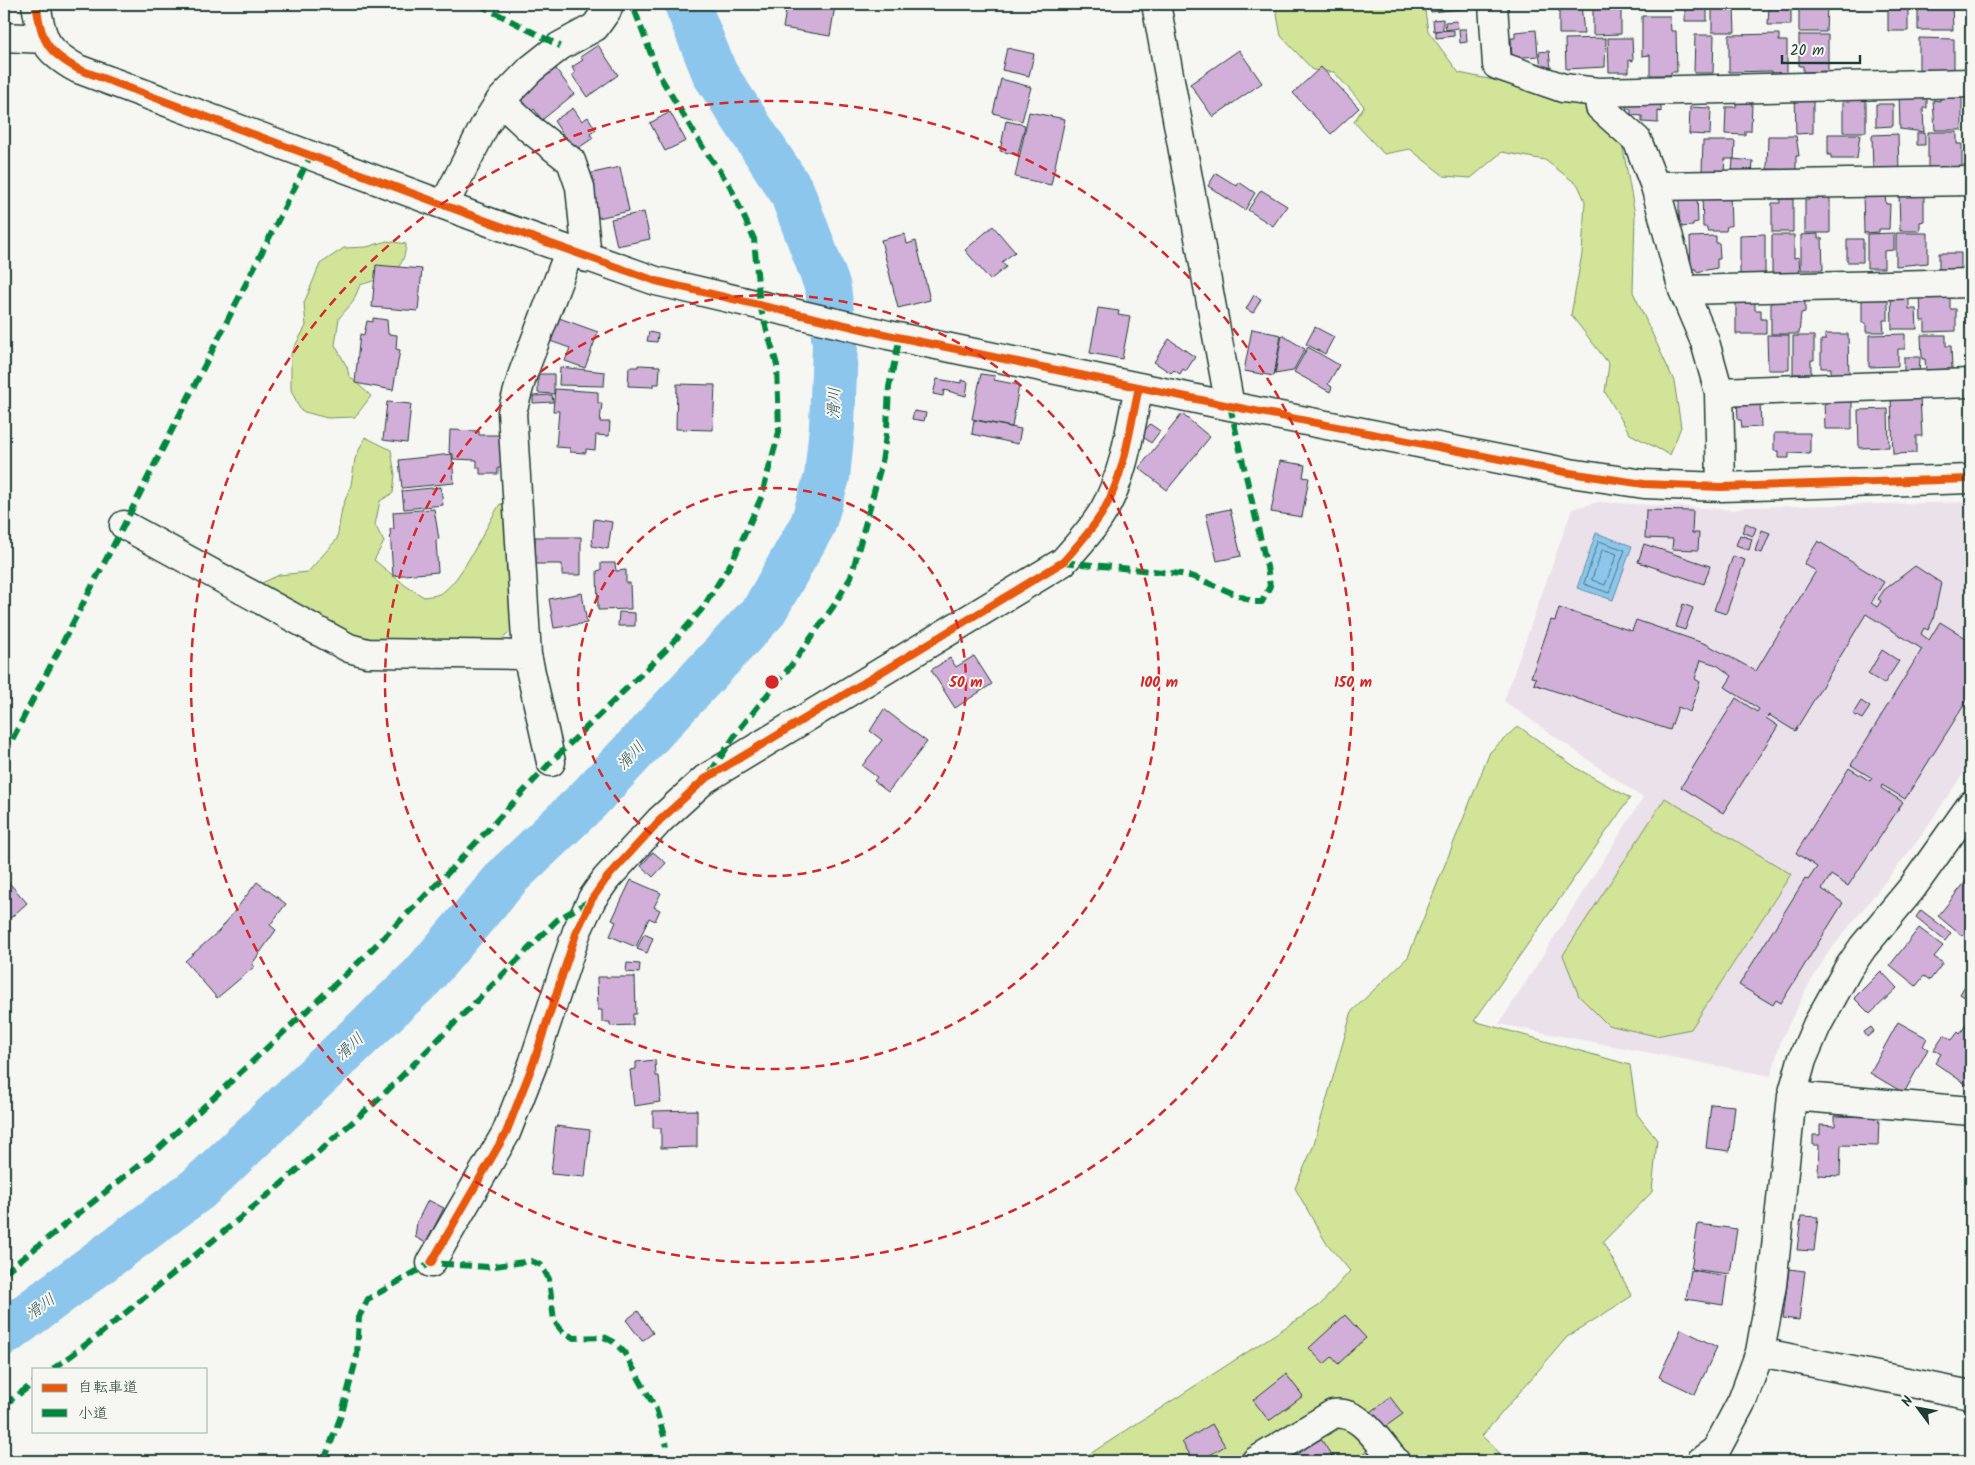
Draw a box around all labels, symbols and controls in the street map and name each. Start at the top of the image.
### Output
scale bar [1782,32,1860,64]
text: 20 m [1790,39,1824,63]
water label: 滑川 [821,387,848,419]
text: 50 m [948,671,983,695]
text: 100 m [1140,671,1178,695]
text: 150 m [1334,671,1372,695]
centre of rings [763,673,781,691]
water label: 滑川 [611,736,651,776]
water label: 滑川 [330,1027,370,1067]
water label: 滑川 [21,1288,61,1327]
legend [32,1368,208,1432]
text: 自転車道 [78,1376,138,1400]
north arrow [1892,1382,1942,1432]
text: N [1896,1392,1920,1411]
text: 小道 [78,1402,108,1426]

